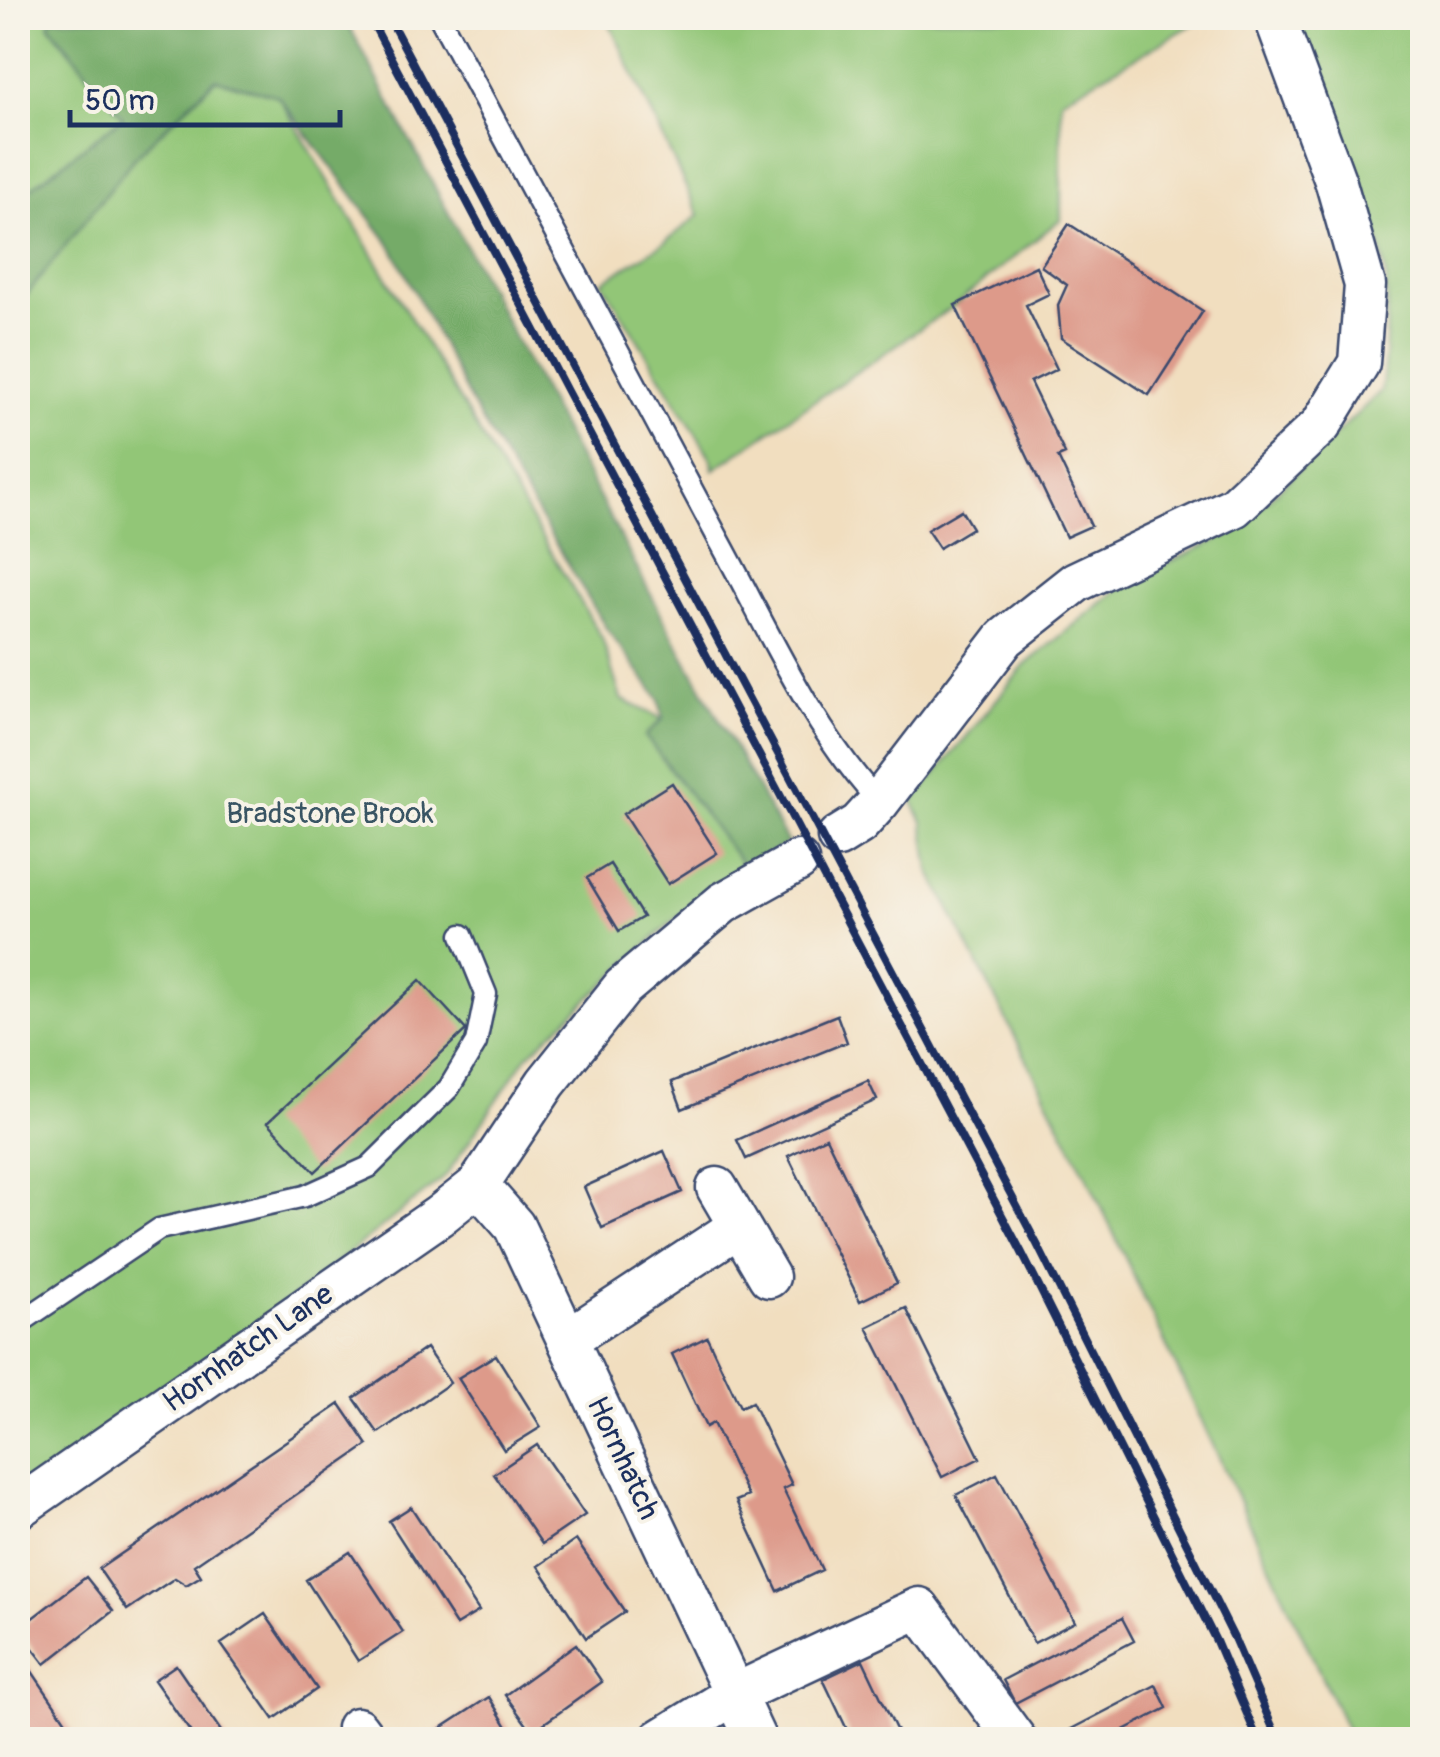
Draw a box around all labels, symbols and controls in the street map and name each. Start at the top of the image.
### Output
scale bar [70,65,340,127]
text: 50 m [85,82,155,119]
park label: Bradstone Brook [226,795,434,832]
street label: Hornhatch Lane [156,1275,341,1420]
street label: Hornhatch [578,1391,668,1525]

